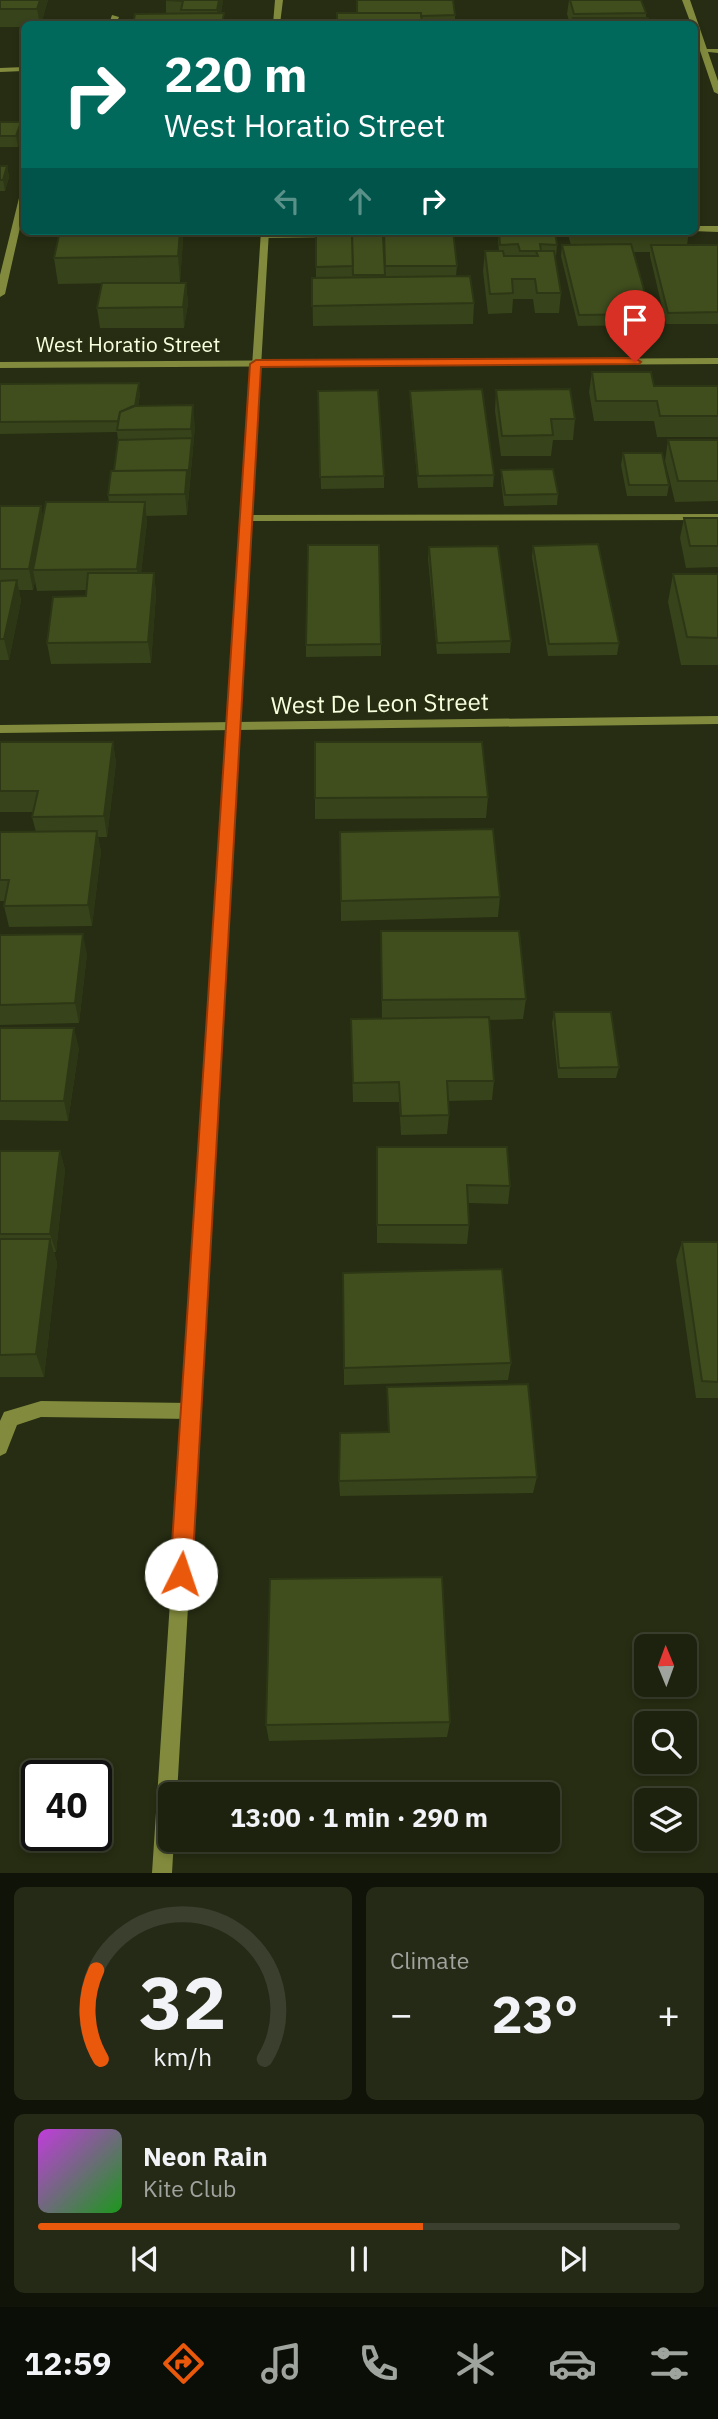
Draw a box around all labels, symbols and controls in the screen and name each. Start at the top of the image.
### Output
text: 220 m [164,42,308,105]
icon: right [49,49,140,140]
text: West Horatio Street [164,104,445,146]
icon: left [268,182,306,220]
icon: ahead [341,182,379,220]
icon: right [414,182,452,220]
pin [605,290,665,362]
icon: arrive [616,301,654,339]
street label: West Horatio Street [36,330,220,358]
street label: West De Leon Street [271,685,489,721]
position arrow [144,1537,218,1611]
north arrow [634,1634,696,1698]
map controls [634,1634,697,1851]
button: search [634,1711,697,1774]
speed limit sign: 40 [21,1760,112,1851]
button: layers [634,1788,697,1851]
text: 13:00 · 1 min · 290 m [230,1800,488,1834]
text: Climate [390,1945,469,1975]
text: 32 [139,1955,227,2050]
text: 23° [492,1980,578,2047]
text: − [390,1989,413,2038]
text: + [657,1989,680,2038]
text: km/h [154,2040,212,2073]
text: Neon Rain [143,2139,268,2173]
text: Kite Club [143,2173,236,2203]
icon: previous [126,2240,164,2278]
icon: pause [340,2240,378,2278]
icon: next [554,2240,592,2278]
icon: directions [159,2339,208,2388]
icon: music [257,2339,306,2388]
icon: phone [354,2339,403,2388]
icon: climate [451,2339,500,2388]
icon: car [548,2339,597,2388]
icon: filters [645,2339,694,2388]
text: 12:59 [24,2342,111,2384]

